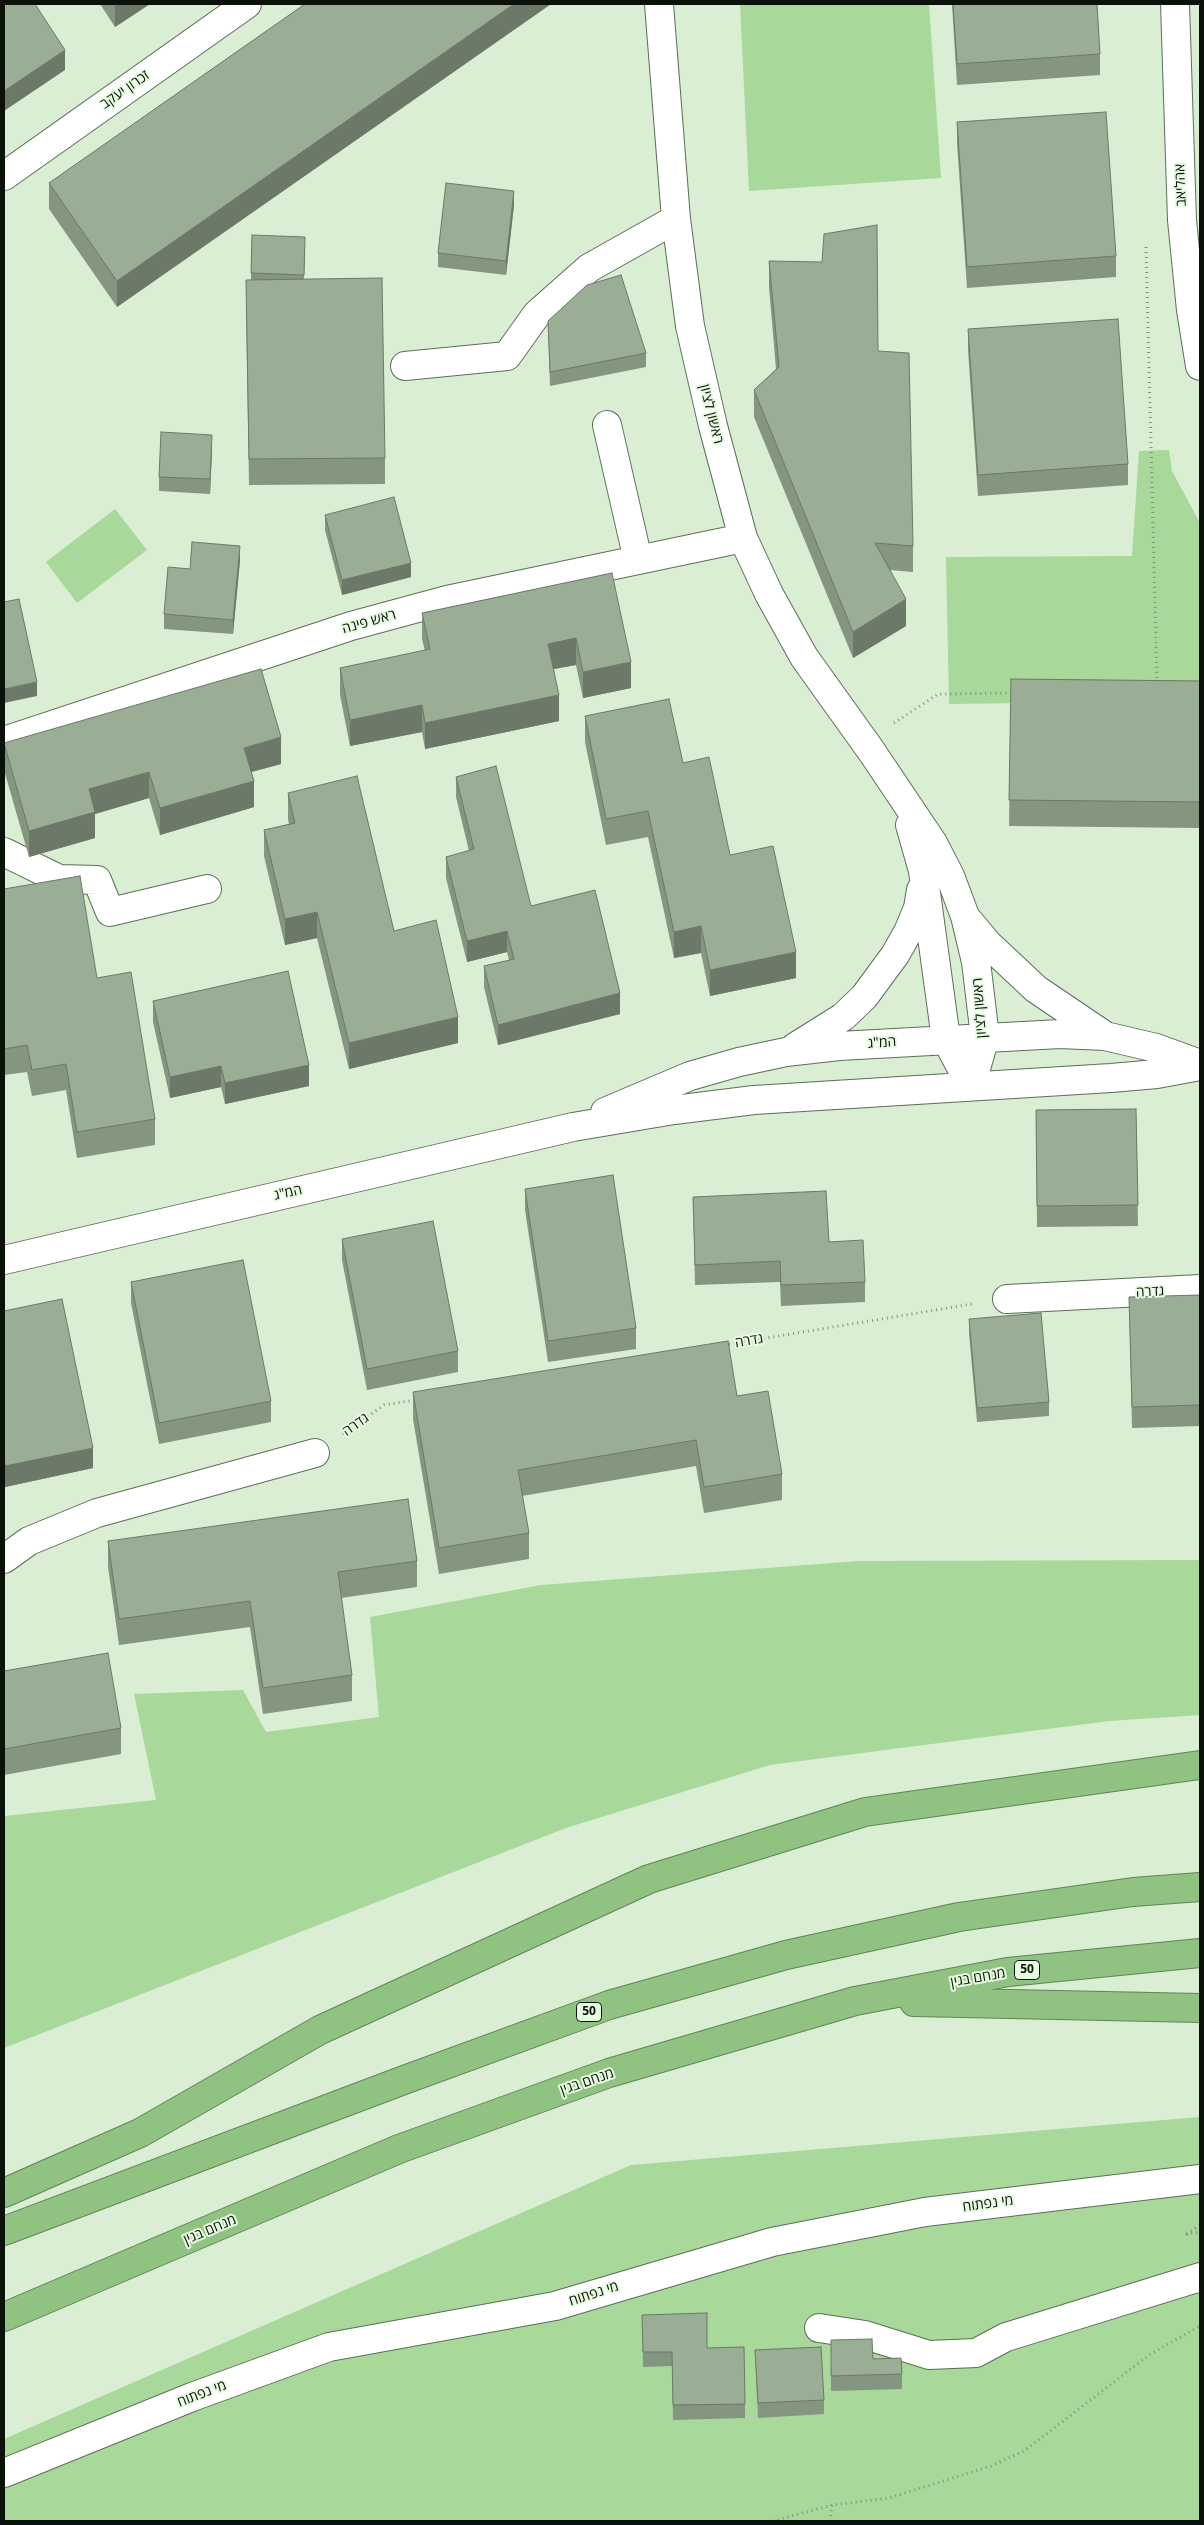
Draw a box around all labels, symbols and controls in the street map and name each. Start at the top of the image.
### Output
street label: זכרון יעקב [97,67,153,113]
street label: אהליאב [1172,163,1190,207]
street label: ראשון לציון [696,382,726,446]
street label: ראש פינה [340,606,398,638]
street label: ראשון לציון [970,977,990,1039]
street label: המ"ג [867,1034,897,1052]
street label: המ"ג [272,1182,304,1204]
street label: גדרה [1135,1283,1165,1301]
street label: גדרה [733,1330,765,1352]
street label: גדרה [340,1410,372,1440]
road number: 50 [1014,1960,1040,1980]
street label: מנחם בגין [949,1965,1007,1991]
road number: 50 [576,2002,602,2021]
street label: מנחם בגין [558,2065,616,2099]
street label: מי נפתוח [961,2192,1015,2216]
street label: מנחם בגין [181,2211,239,2249]
street label: מי נפתוח [567,2278,621,2310]
street label: מי נפתוח [175,2377,229,2411]

